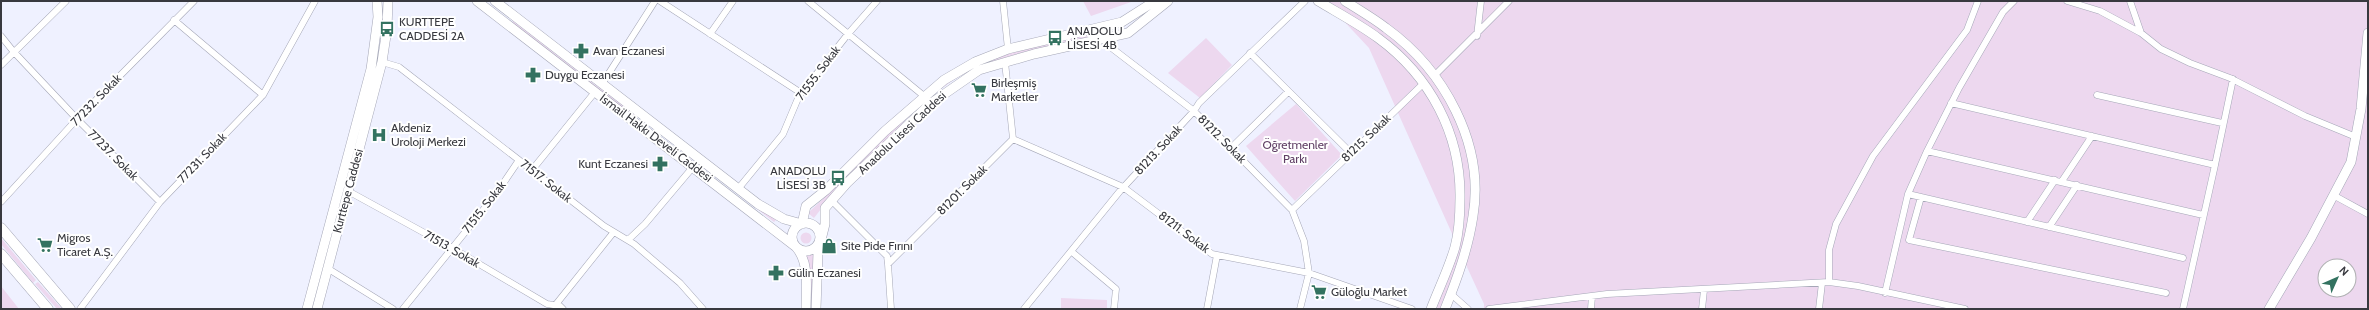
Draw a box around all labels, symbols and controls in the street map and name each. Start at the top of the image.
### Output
place label: KURTTEPE CADDESİ 2A [399,14,465,43]
bus stop icon: KURTTEPE CADDESİ 2A [378,20,396,38]
place label: ANADOLU LİSESİ 4B [1067,23,1123,52]
bus stop icon: ANADOLU LİSESİ 4B [1046,29,1064,47]
pharmacy icon: Avan Eczanesi [572,42,590,60]
street label: 71555. Sokak [792,42,843,103]
place label: Avan Eczanesi [593,43,665,58]
pharmacy icon: Duygu Eczanesi [524,66,542,84]
place label: Duygu Eczanesi [545,67,625,82]
street label: 77232. Sokak [67,70,125,129]
place label: Birleşmiş Marketler [991,75,1038,104]
supermarket icon: Birleşmiş Marketler [970,81,988,99]
street label: Anadolu Lisesi Caddesi [855,88,949,177]
street label: İsmail Hakkı Develi Caddesi [597,90,716,185]
street label: 81215. Sokak [1338,110,1394,165]
street label: 81212. Sokak [1195,111,1250,167]
place label: Akdeniz Uroloji Merkezi [391,120,466,149]
street label: 81213. Sokak [1131,121,1185,178]
street label: 77237. Sokak [85,126,142,184]
hospital icon: Akdeniz Uroloji Merkezi [370,126,388,144]
street label: 77231. Sokak [174,129,230,186]
park label: Öğretmenler Parkı [1262,137,1328,166]
street label: Kurttepe Caddesi [329,147,366,235]
pharmacy icon: Kunt Eczanesi [651,155,669,173]
street label: 71517. Sokak [518,156,576,206]
place label: Kunt Eczanesi [578,156,648,171]
street label: 81201. Sokak [933,161,990,218]
place label: ANADOLU LİSESİ 3B [770,163,826,192]
bus stop icon: ANADOLU LİSESİ 3B [829,169,847,187]
street label: 71515. Sokak [459,177,509,236]
street label: 81211. Sokak [1156,207,1213,256]
street label: 71513. Sokak [422,227,483,271]
place label: Migros Ticaret A.Ş. [57,230,113,259]
supermarket icon: Migros Ticaret A.Ş. [36,236,54,254]
shop icon: Site Pide Fırını [820,237,838,255]
place label: Site Pide Fırını [841,238,913,253]
north arrow [2317,258,2357,298]
text: N [2336,263,2352,279]
pharmacy icon: Gülin Eczanesi [767,264,785,282]
place label: Gülin Eczanesi [788,265,861,280]
supermarket icon: Güloğlu Market [1310,283,1328,301]
place label: Güloğlu Market [1331,284,1407,299]

